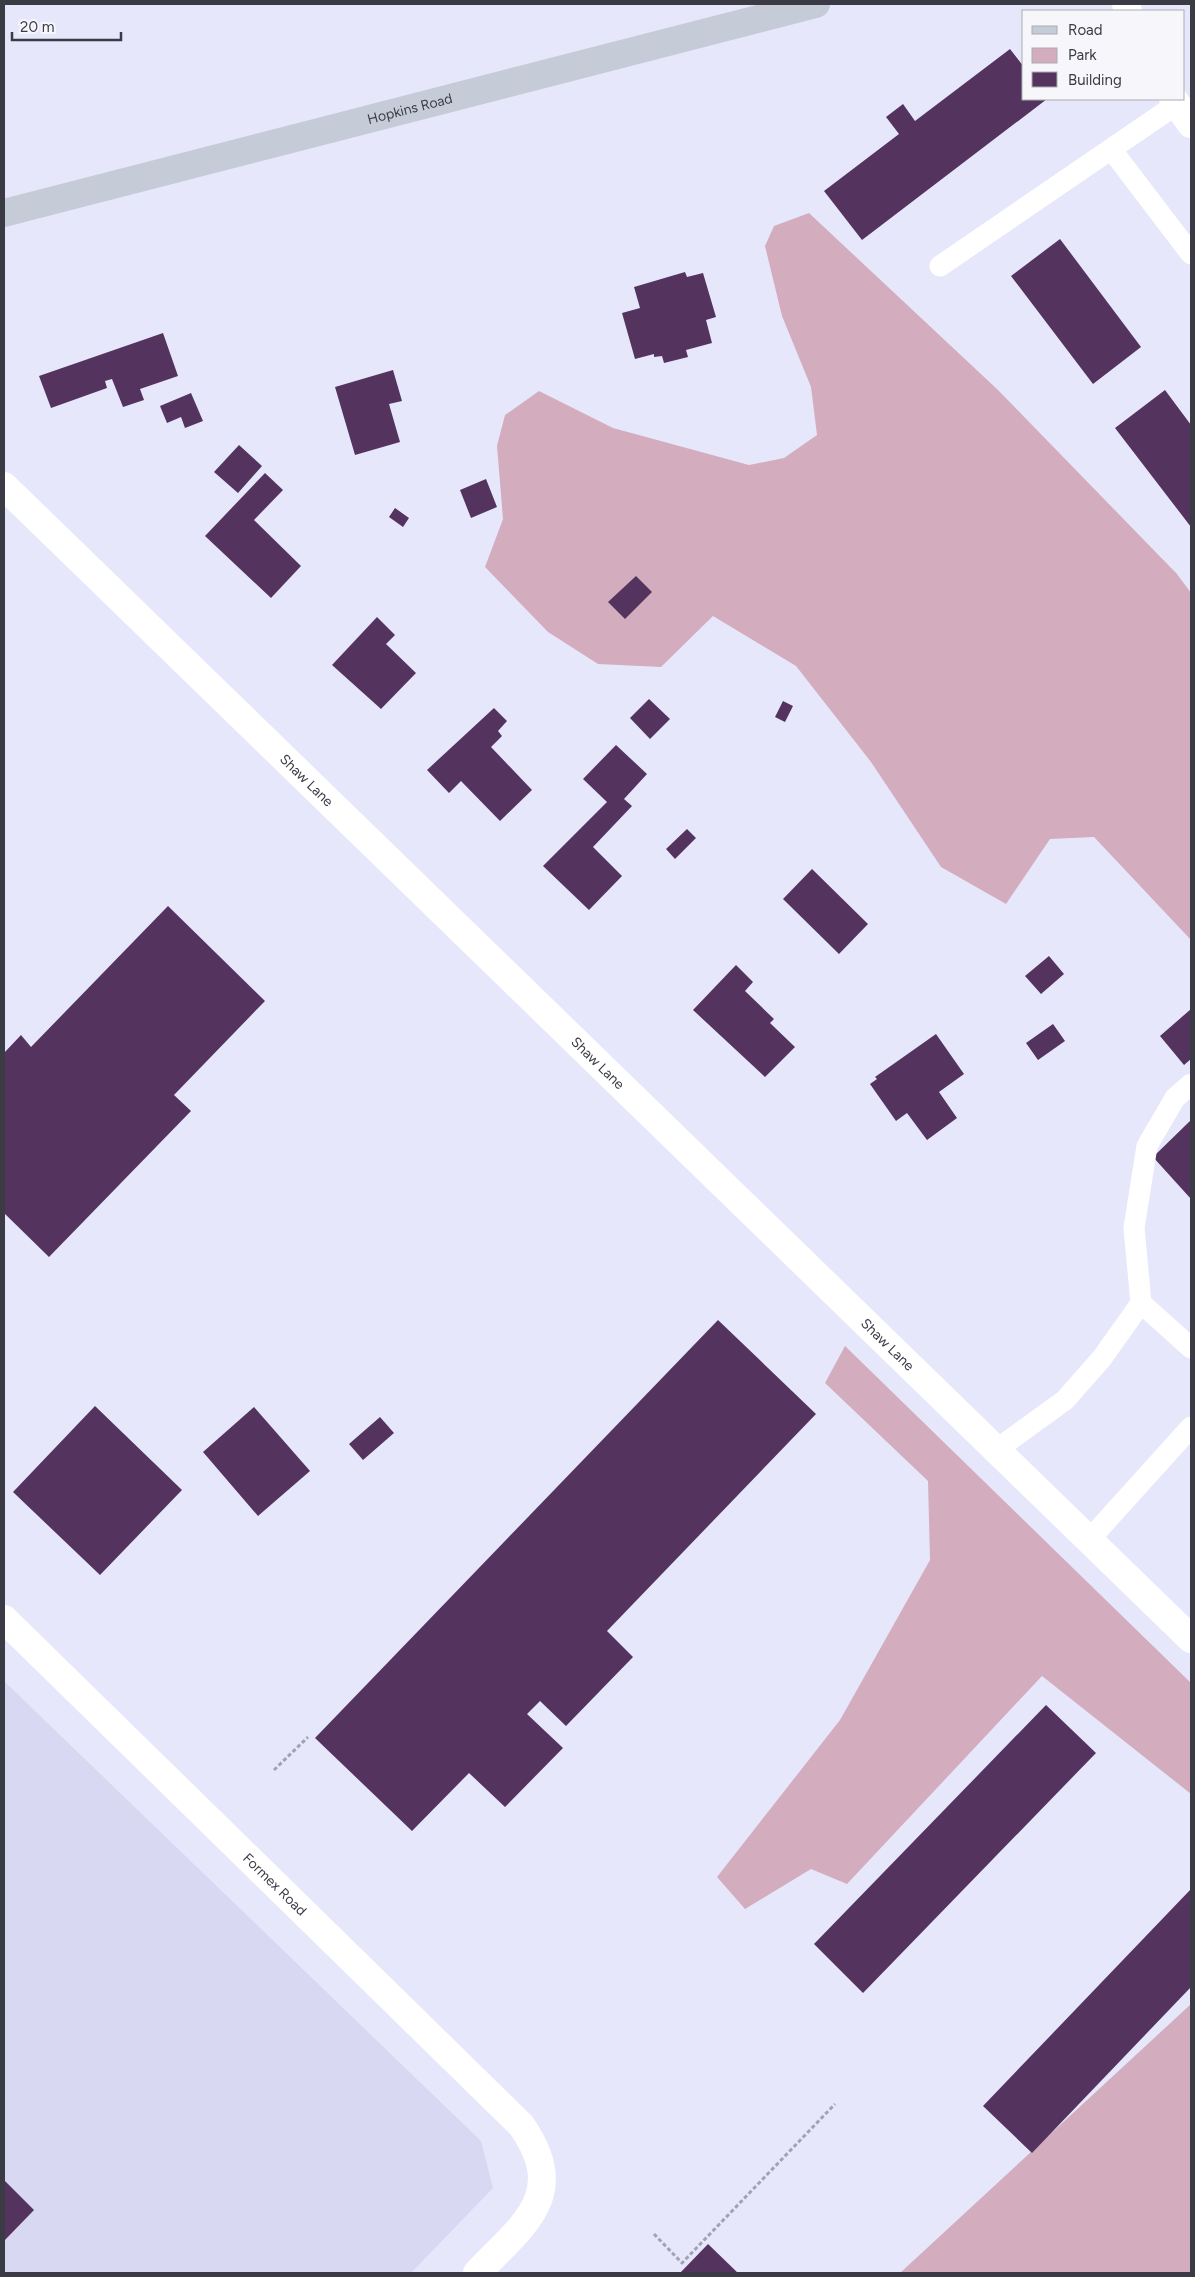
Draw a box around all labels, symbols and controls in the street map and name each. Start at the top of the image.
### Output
scale bar [12,10,121,42]
legend [1022,10,1185,100]
text: 20 m [20,18,54,36]
text: Road [1068,21,1103,39]
text: Park [1068,46,1097,64]
text: Building [1068,71,1122,89]
street label: Hopkins Road [366,90,454,128]
street label: Shaw Lane [276,751,337,810]
street label: Shaw Lane [567,1034,628,1093]
street label: Shaw Lane [857,1315,918,1375]
street label: Formex Road [239,1850,310,1919]

